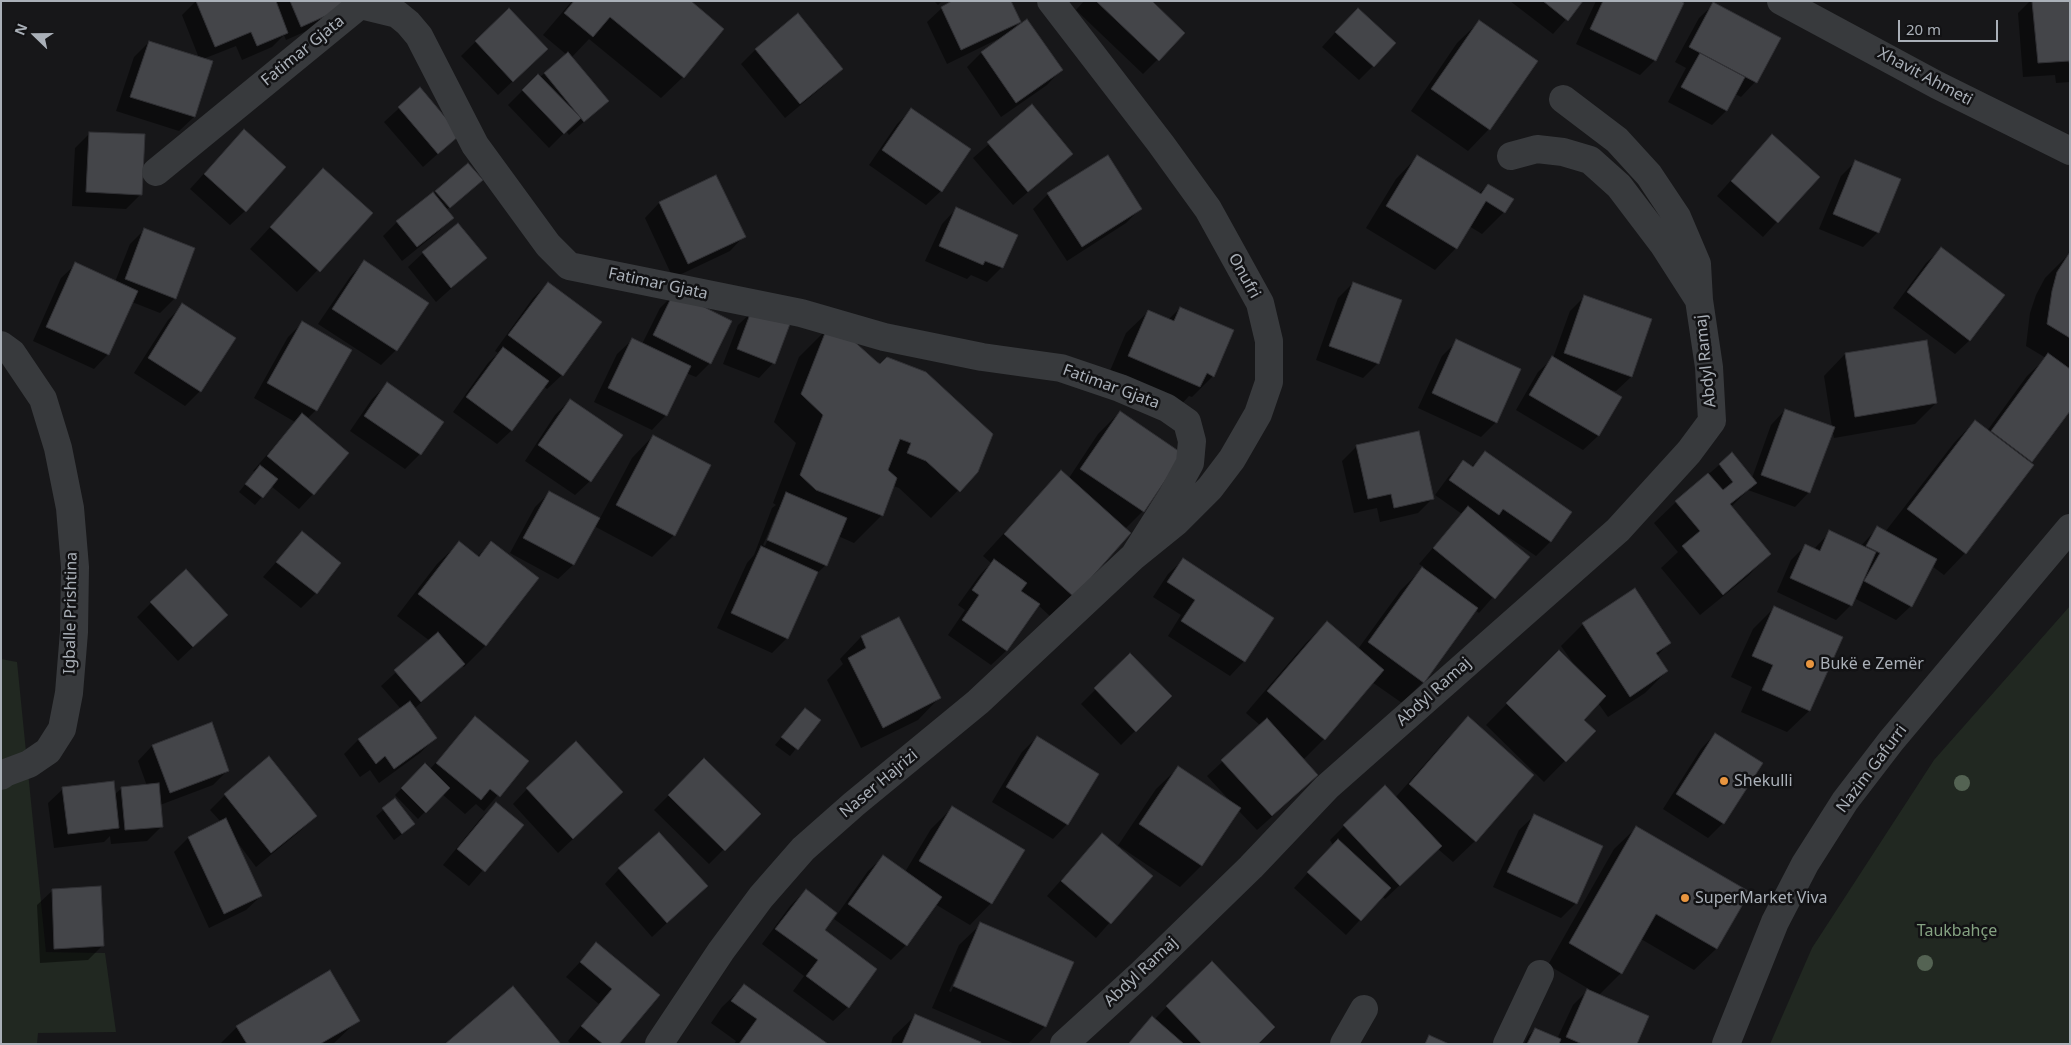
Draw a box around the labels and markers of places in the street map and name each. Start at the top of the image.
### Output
place label: Bukë e Zemër [1820,654,1924,674]
marker: Bukë e Zemër [1804,658,1816,670]
place label: Shekulli [1734,771,1793,791]
marker: Shekulli [1718,775,1730,787]
place label: SuperMarket Viva [1695,888,1828,908]
marker: SuperMarket Viva [1679,892,1691,904]

